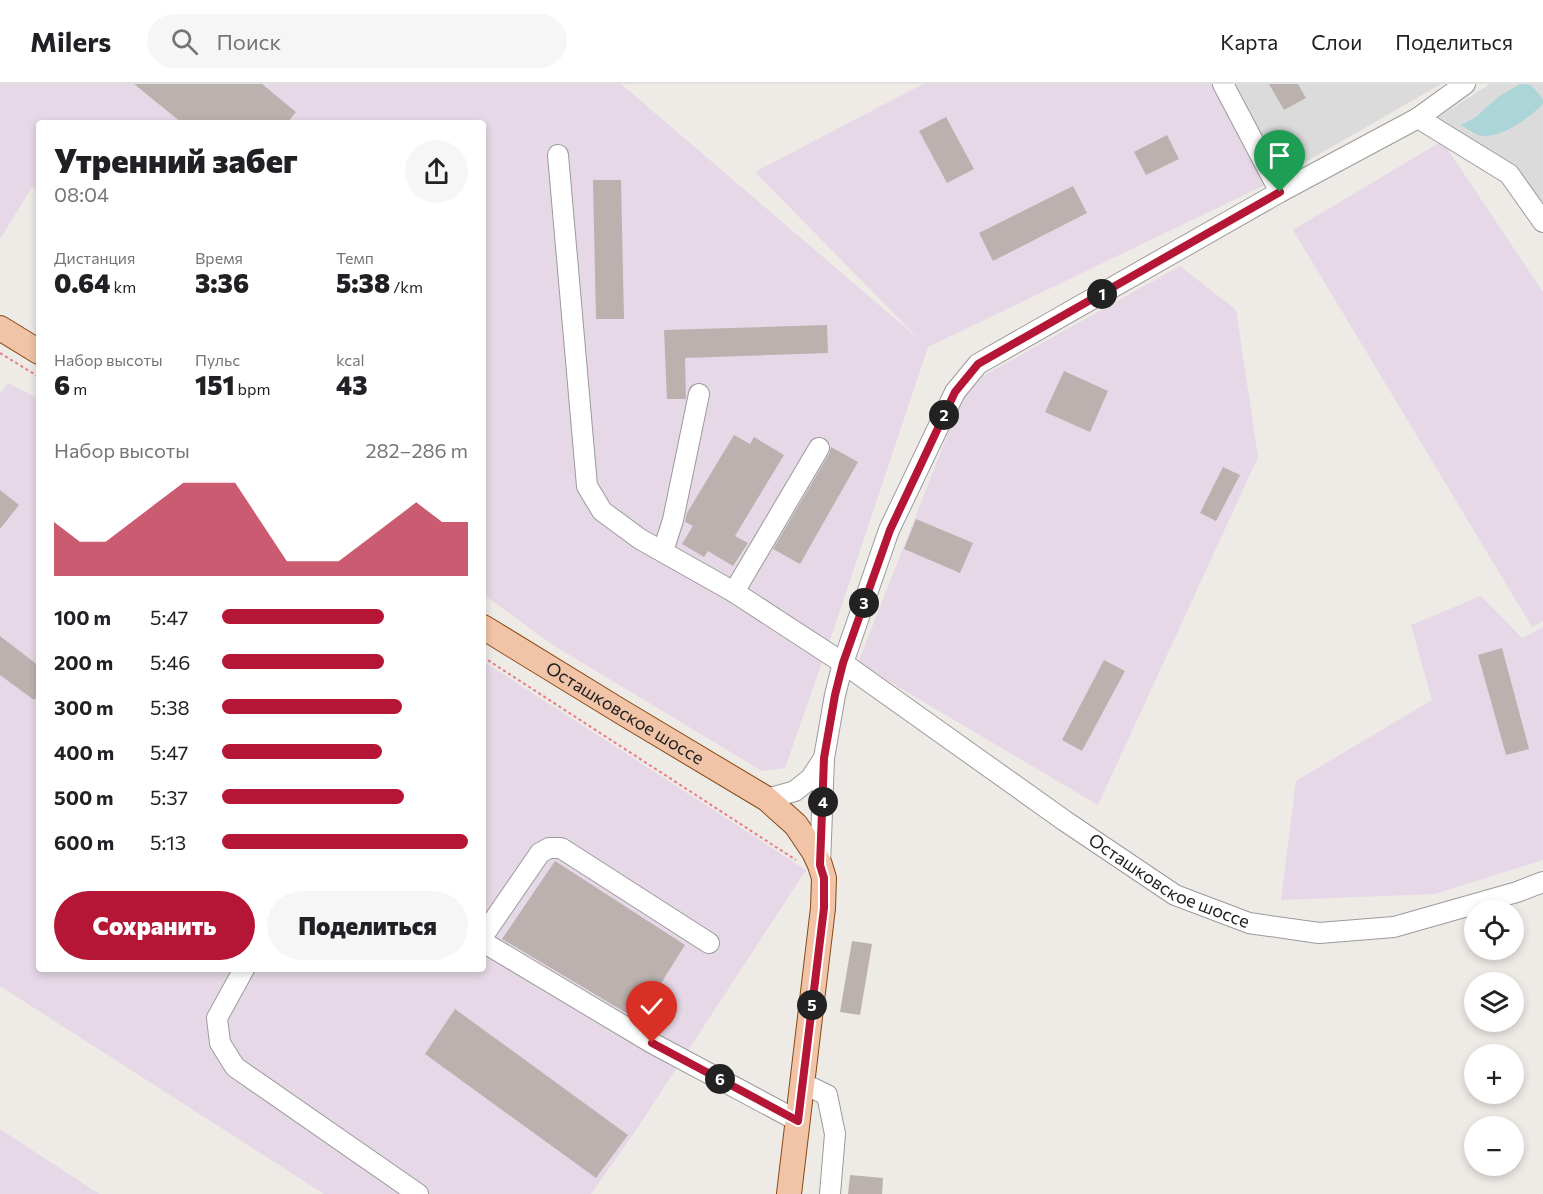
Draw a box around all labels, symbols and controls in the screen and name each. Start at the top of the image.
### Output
search box [147,14,567,68]
text: Milers [30,24,111,58]
icon: search [168,25,201,58]
text: Поиск [216,28,281,55]
text: Карта [1220,29,1278,54]
text: Слои [1311,29,1362,54]
text: Поделиться [1395,29,1513,54]
pin [1254,130,1305,192]
text: Утренний забег [54,139,298,180]
icon: arrive [1263,139,1296,172]
button: share [405,140,468,203]
text: 08:04 [54,182,109,206]
text: Дистанция [54,248,135,267]
text: Время [195,248,243,267]
text: Темп [336,248,374,267]
text: 0.64 [54,267,110,298]
text: 3:36 [195,267,249,298]
text: 5:38 [336,267,390,298]
text: km [110,277,136,296]
text: /km [390,277,423,296]
pin: 1 [1087,279,1117,309]
text: 1 [1098,284,1106,303]
text: Набор высоты [54,350,163,369]
text: Пульс [195,350,240,369]
text: kcal [336,350,365,369]
text: 6 [54,369,70,400]
text: 151 [195,369,235,400]
text: 43 [336,369,368,400]
text: m [70,379,87,398]
text: bpm [235,379,271,398]
pin: 2 [929,400,959,430]
text: 2 [939,405,949,424]
text: Набор высоты [54,438,190,462]
text: 282–286 m [365,438,468,462]
pin: 3 [849,588,879,618]
text: 3 [859,593,869,612]
text: 100 m [54,605,111,629]
text: 5:47 [150,605,188,629]
text: 200 m [54,650,113,674]
text: 5:46 [150,650,190,674]
street label: Осташковское шоссе [542,656,708,769]
text: 300 m [54,695,114,719]
text: 5:38 [150,695,190,719]
text: 400 m [54,740,114,764]
text: 5:47 [150,740,188,764]
text: 500 m [54,785,114,809]
text: 5:37 [150,785,188,809]
pin: 4 [808,787,838,817]
text: 4 [818,792,828,811]
street label: Осташковское шоссе [1085,828,1253,932]
text: 600 m [54,830,114,854]
text: 5:13 [150,830,186,854]
button: Сохранить [54,891,255,960]
button: Поделиться [267,891,468,960]
map controls [1464,900,1524,1176]
button: locate [1464,900,1524,960]
button: layers [1464,972,1524,1032]
pin [626,981,677,1043]
icon: check [635,990,668,1023]
pin: 5 [797,990,827,1020]
text: 5 [807,995,817,1014]
button: + [1464,1044,1524,1104]
pin: 6 [705,1064,735,1094]
text: 6 [715,1069,725,1088]
button: − [1464,1116,1524,1176]

